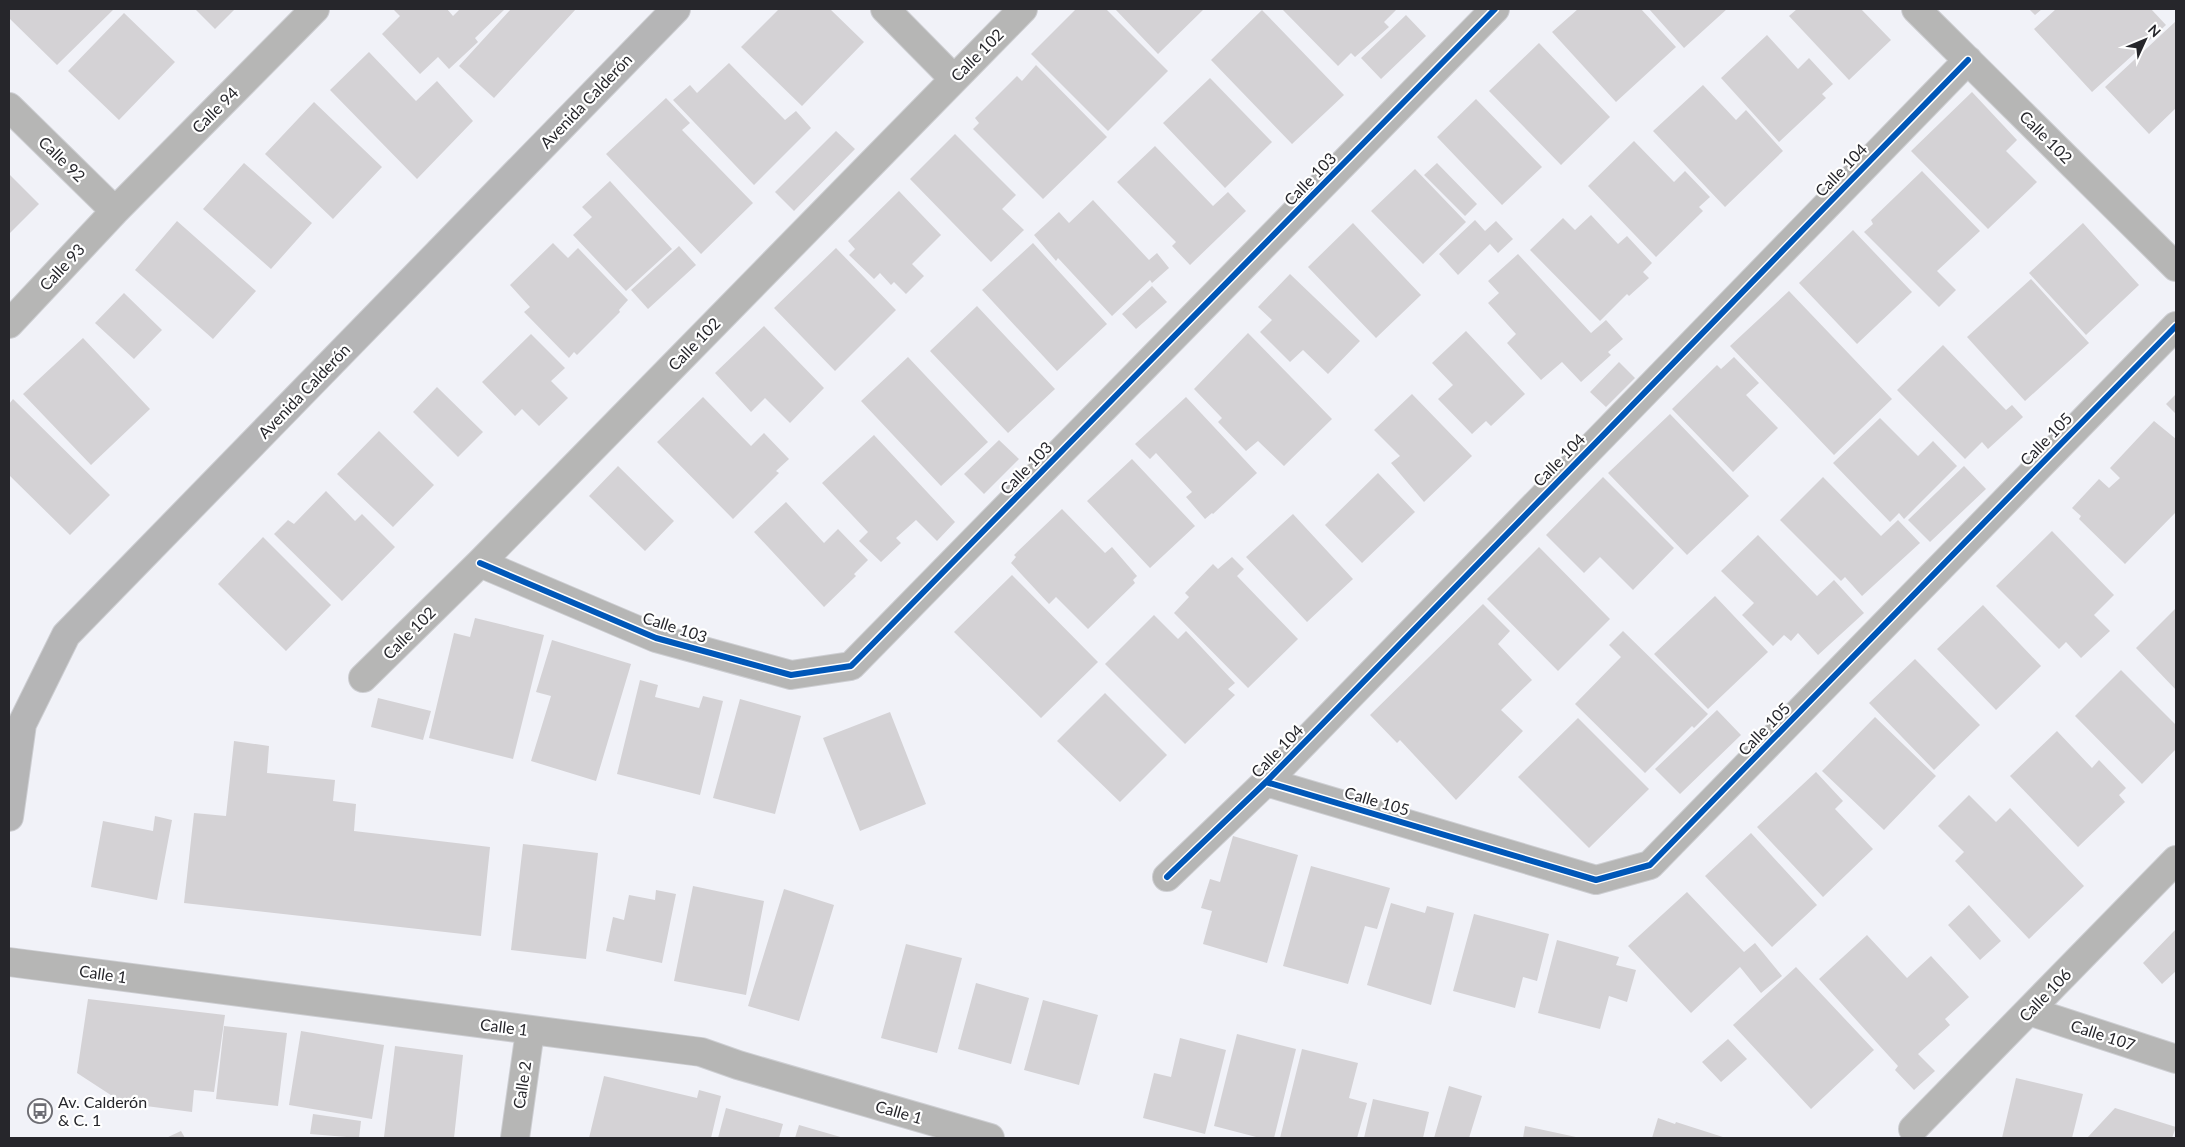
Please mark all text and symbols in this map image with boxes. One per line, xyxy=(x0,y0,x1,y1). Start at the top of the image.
north arrow xyxy=(2120,15,2170,65)
text: N xyxy=(2145,21,2165,40)
street label: Calle 102 xyxy=(946,24,1007,85)
street label: Avenida Calderón xyxy=(536,50,635,152)
street label: Calle 94 xyxy=(188,83,242,137)
street label: Calle 102 xyxy=(2016,106,2077,167)
street label: Calle 92 xyxy=(35,132,90,185)
street label: Calle 104 xyxy=(1811,139,1871,200)
street label: Calle 103 xyxy=(1280,148,1340,209)
street label: Calle 93 xyxy=(35,239,88,294)
street label: Calle 102 xyxy=(664,313,724,374)
street label: Avenida Calderón xyxy=(254,340,353,442)
street label: Calle 105 xyxy=(2016,408,2076,469)
street label: Calle 104 xyxy=(1529,429,1589,490)
street label: Calle 103 xyxy=(996,437,1056,498)
street label: Calle 102 xyxy=(378,602,439,663)
street label: Calle 103 xyxy=(641,607,710,646)
street label: Calle 105 xyxy=(1734,698,1794,759)
street label: Calle 104 xyxy=(1247,720,1307,781)
street label: Calle 105 xyxy=(1343,782,1412,819)
street label: Calle 1 xyxy=(78,961,128,986)
street label: Calle 106 xyxy=(2015,964,2075,1025)
street label: Calle 1 xyxy=(479,1014,529,1039)
street label: Calle 107 xyxy=(2069,1015,2138,1054)
street label: Calle 2 xyxy=(509,1060,534,1110)
place label: Av. Calderón & C. 1 xyxy=(58,1092,147,1129)
street label: Calle 1 xyxy=(873,1096,925,1127)
bus stop icon: Av. Calderón & C. 1 xyxy=(27,1098,53,1124)

